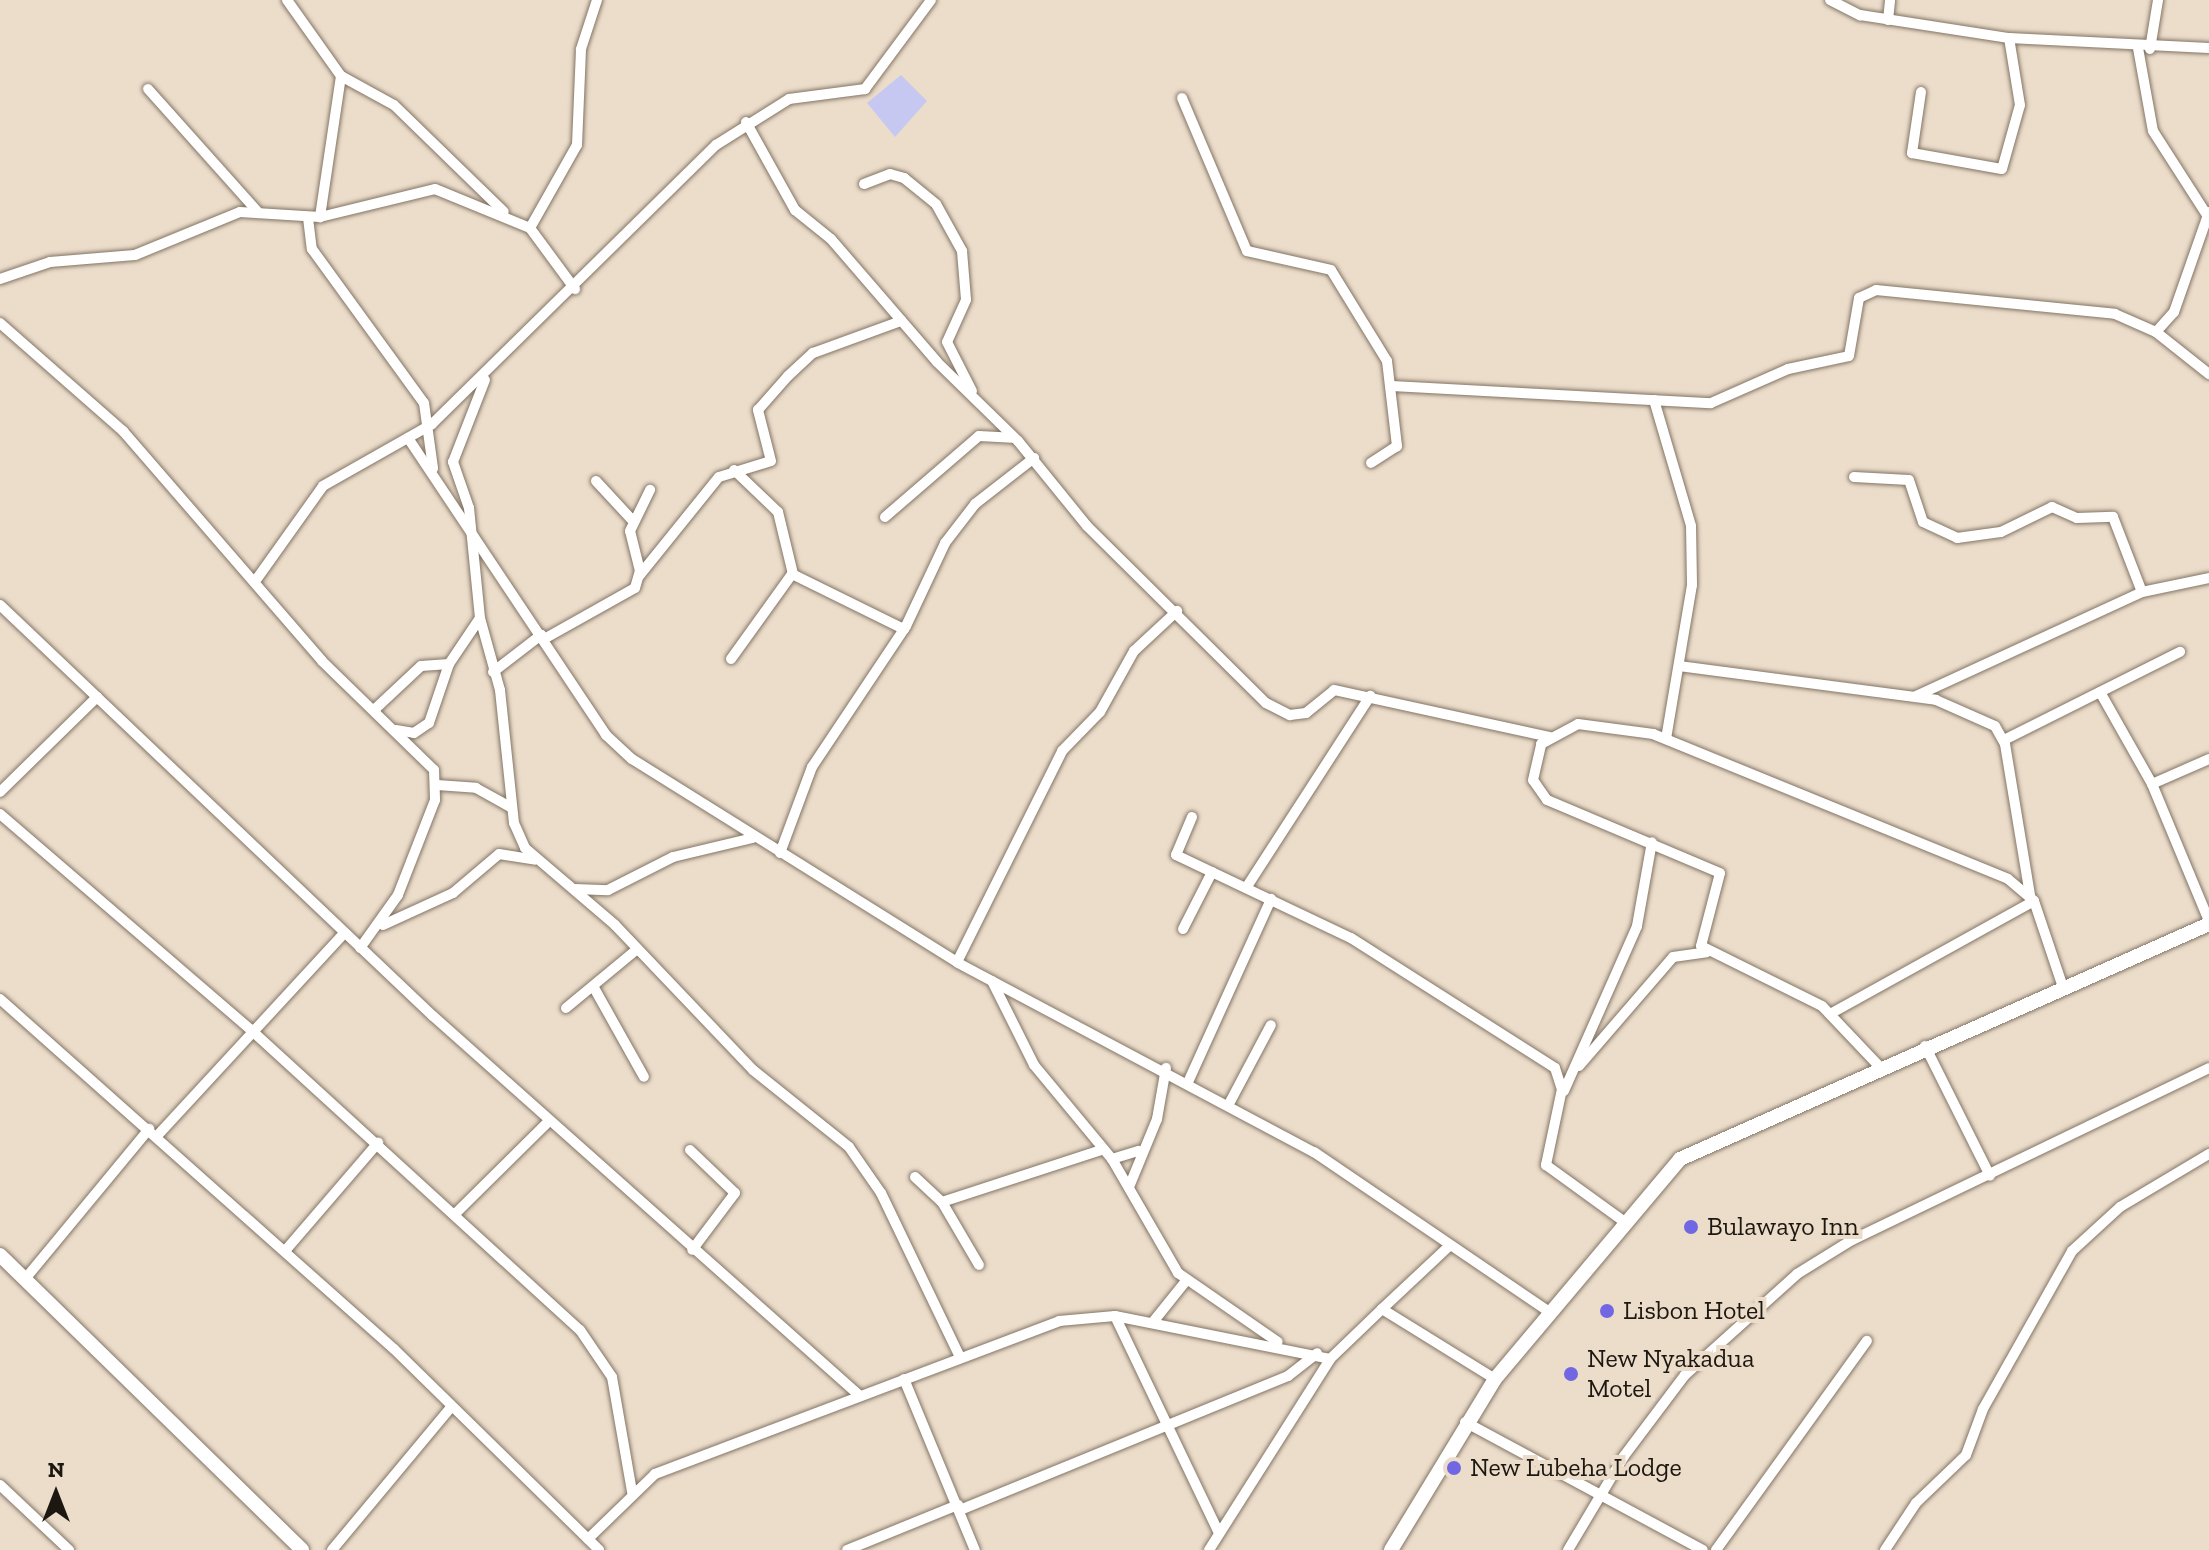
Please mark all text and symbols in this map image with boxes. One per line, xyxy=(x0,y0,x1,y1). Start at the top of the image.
place label: Bulawayo Inn xyxy=(1707,1211,1859,1243)
marker: Bulawayo Inn xyxy=(1682,1218,1700,1236)
place label: Lisbon Hotel xyxy=(1623,1295,1765,1327)
marker: Lisbon Hotel xyxy=(1598,1302,1616,1320)
place label: New Nyakadua Motel xyxy=(1587,1343,1755,1404)
marker: New Nyakadua Motel xyxy=(1562,1365,1580,1383)
place label: New Lubeha Lodge xyxy=(1470,1452,1682,1484)
north arrow xyxy=(16,1454,96,1534)
text: N xyxy=(48,1456,64,1483)
marker: New Lubeha Lodge xyxy=(1445,1459,1463,1477)

